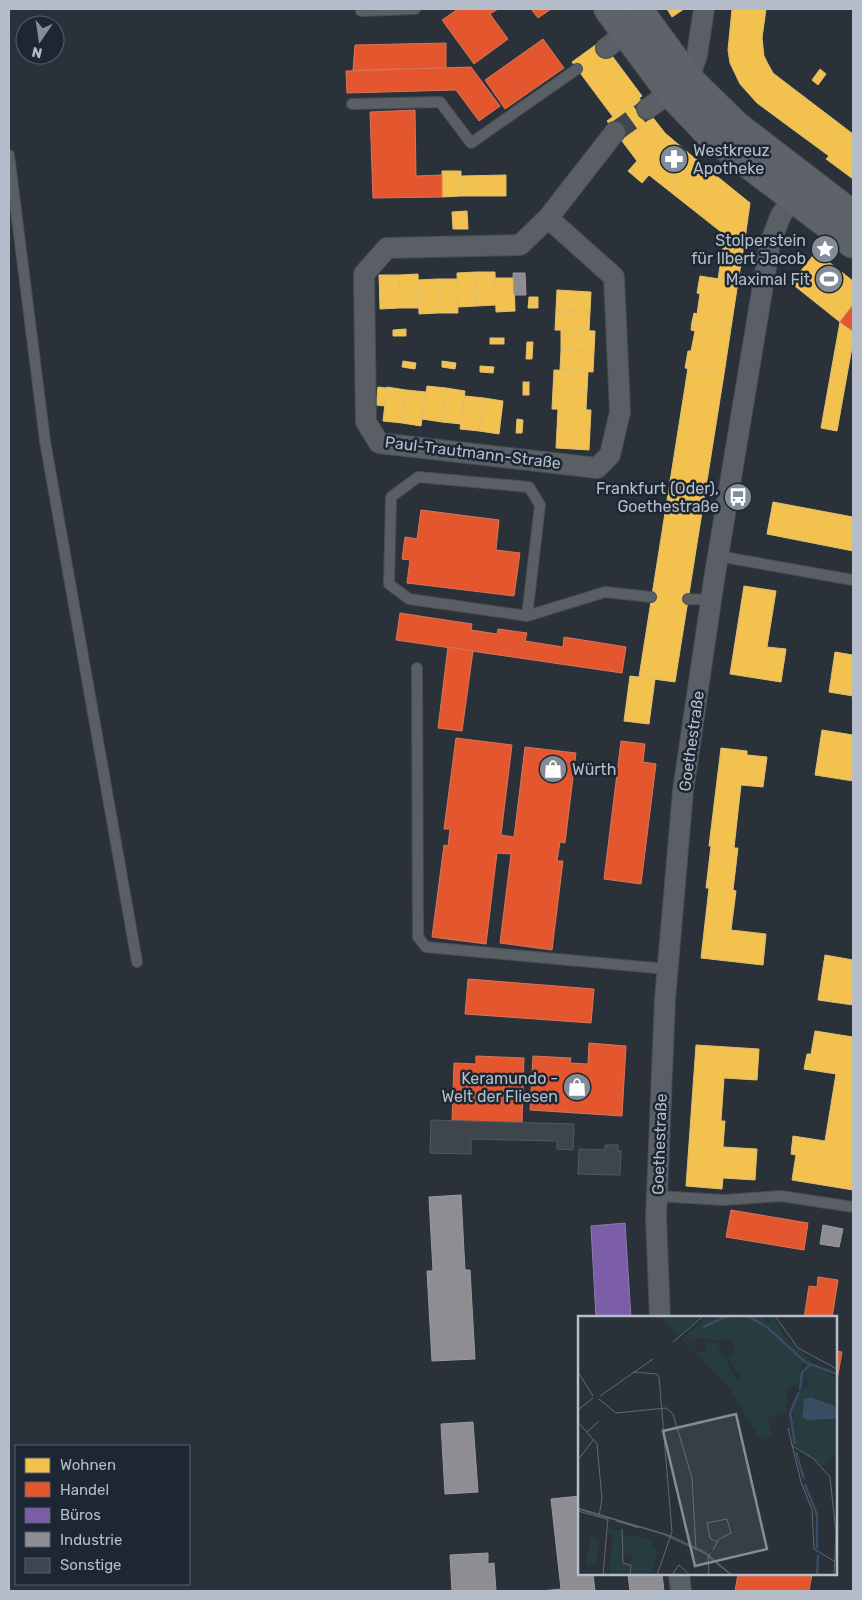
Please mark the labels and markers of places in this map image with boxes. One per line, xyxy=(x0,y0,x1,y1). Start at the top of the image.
place label: Westkreuz Apotheke xyxy=(693,141,770,178)
pharmacy icon: Westkreuz Apotheke xyxy=(659,144,689,174)
place label: Stolperstein für Ilbert Jacob xyxy=(691,231,806,268)
place icon: Stolperstein für Ilbert Jacob xyxy=(810,234,840,264)
sports icon: Maximal Fit xyxy=(814,264,844,294)
place label: Maximal Fit xyxy=(726,270,810,289)
place label: Frankfurt (Oder), Goethestraße xyxy=(596,479,719,516)
bus stop icon: Frankfurt (Oder), Goethestraße xyxy=(723,482,753,512)
shop icon: Würth xyxy=(538,754,568,784)
place label: Würth xyxy=(572,760,616,779)
place label: Keramundo - Welt der Fliesen xyxy=(441,1069,558,1106)
shop icon: Keramundo - Welt der Fliesen xyxy=(562,1072,592,1102)

